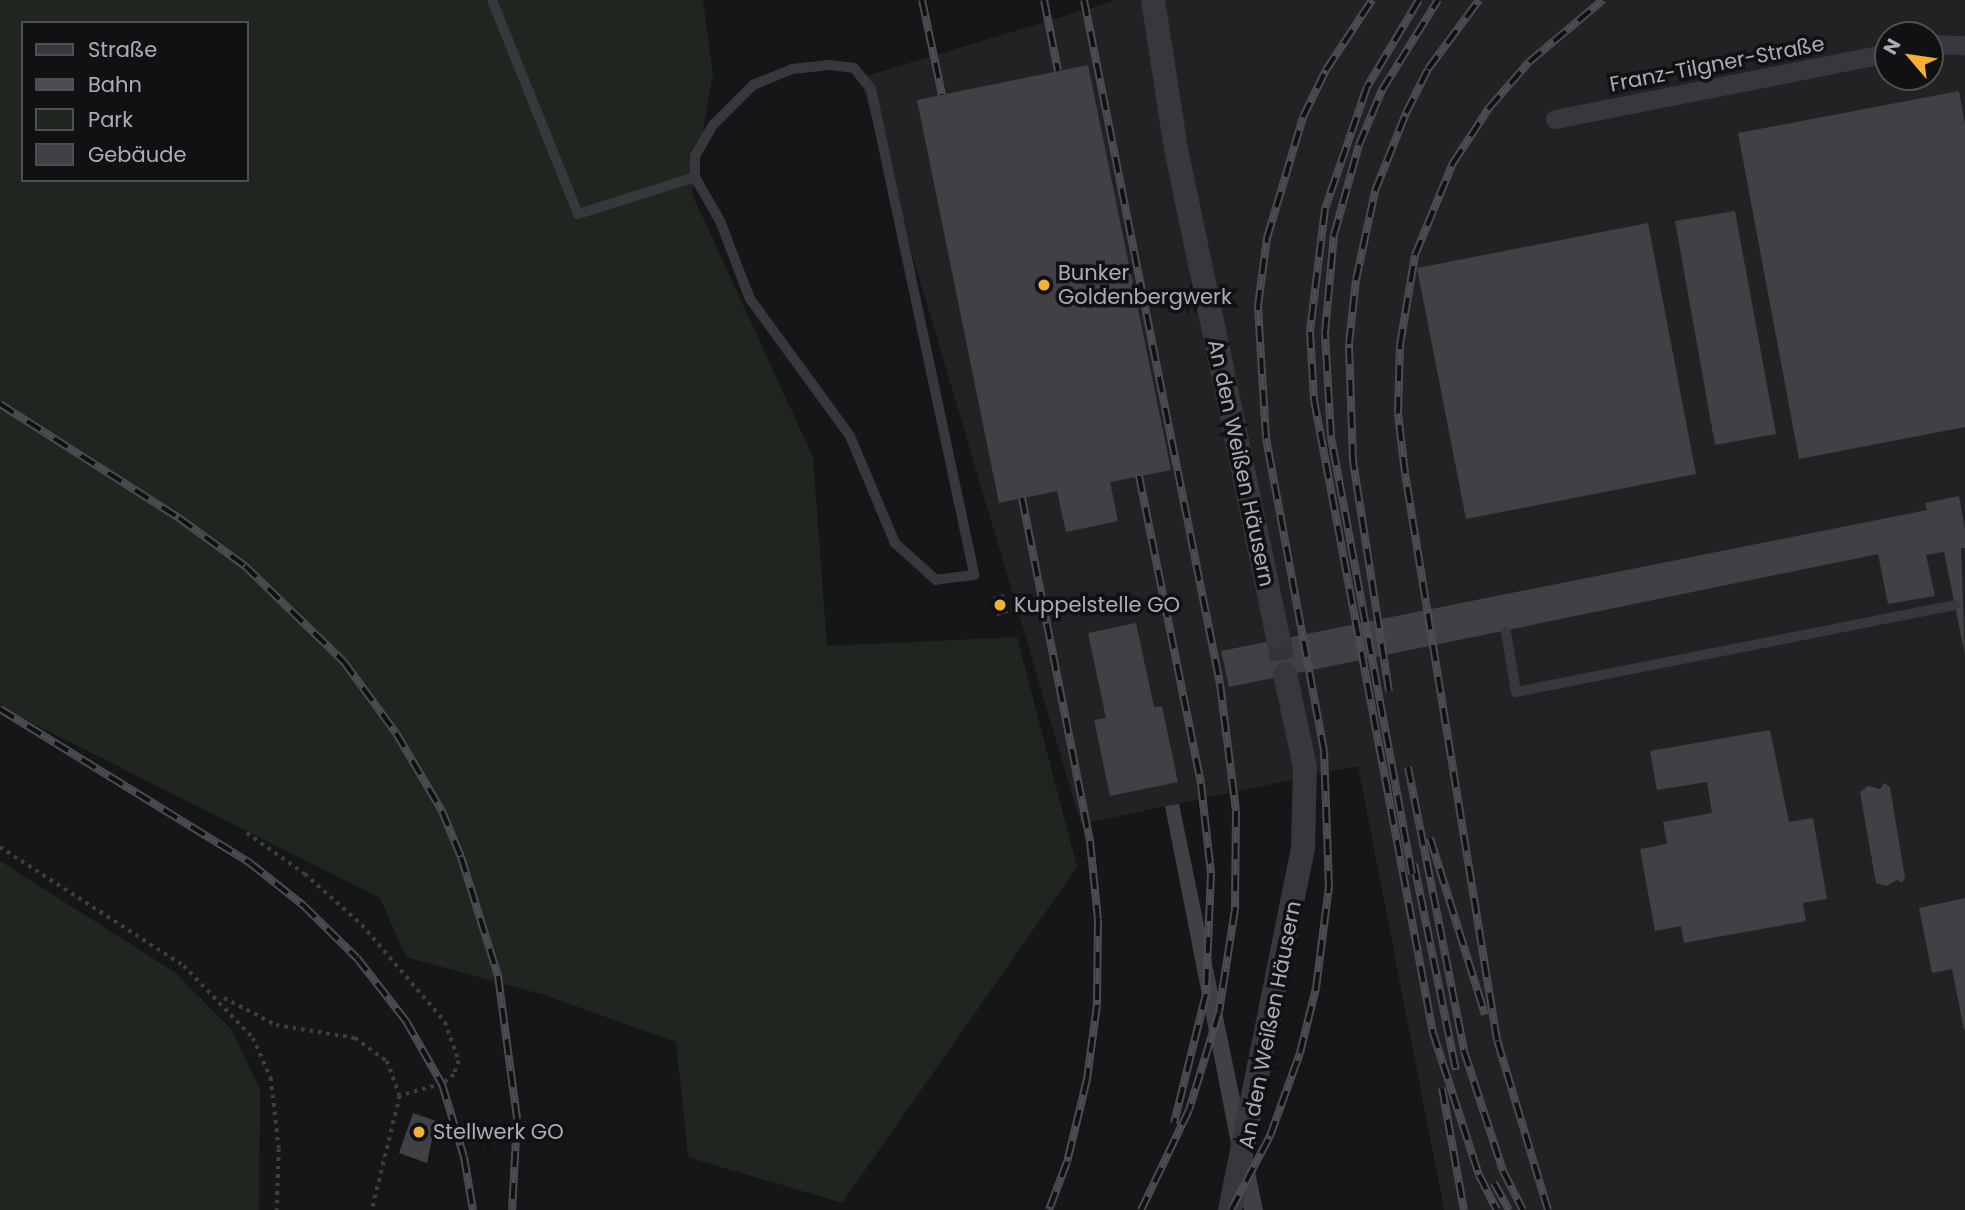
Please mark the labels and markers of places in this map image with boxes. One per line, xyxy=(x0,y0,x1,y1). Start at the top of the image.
place label: Bunker Goldenbergwerk xyxy=(1058,260,1232,310)
marker: Bunker Goldenbergwerk xyxy=(1036,277,1052,293)
place label: Kuppelstelle GO xyxy=(1014,592,1180,618)
marker: Kuppelstelle GO xyxy=(992,597,1008,613)
place label: Stellwerk GO xyxy=(433,1119,564,1145)
marker: Stellwerk GO xyxy=(411,1124,427,1140)

